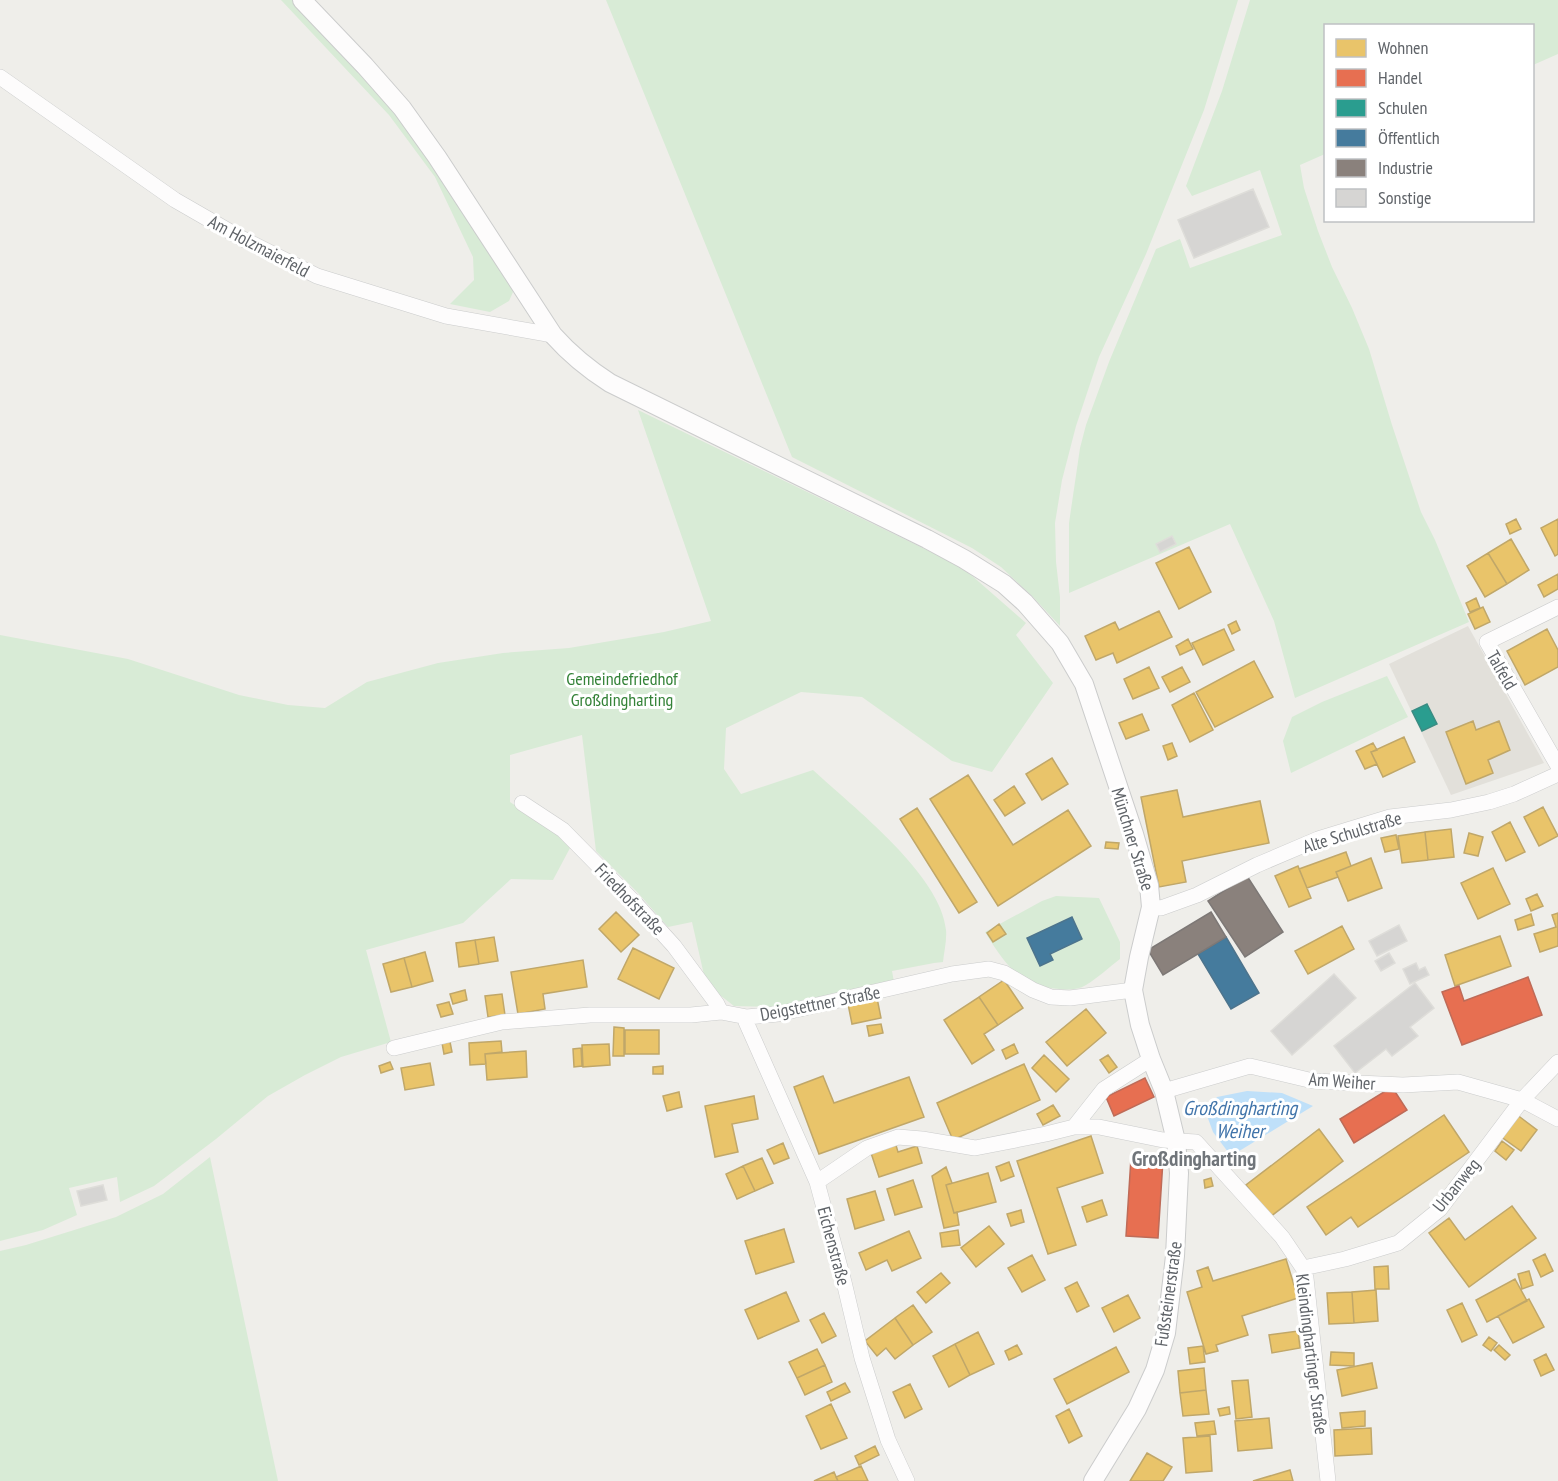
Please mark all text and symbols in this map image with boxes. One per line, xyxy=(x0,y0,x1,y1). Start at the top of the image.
legend xyxy=(1324,24,1534,222)
text: Wohnen xyxy=(1378,36,1428,59)
text: Handel xyxy=(1378,66,1423,89)
text: Schulen xyxy=(1378,96,1427,119)
text: Öffentlich xyxy=(1378,126,1440,149)
text: Industrie xyxy=(1378,156,1433,179)
text: Sonstige xyxy=(1378,186,1432,209)
street label: Am Holzmaierfeld xyxy=(204,210,314,282)
street label: Talfeld xyxy=(1482,646,1522,694)
park label: Gemeindefriedhof Großdingharting xyxy=(566,667,679,711)
street label: Münchner Straße xyxy=(1106,785,1160,893)
street label: Alte Schulstraße xyxy=(1300,806,1404,858)
street label: Friedhofstraße xyxy=(590,858,670,940)
street label: Deigstettner Straße xyxy=(758,980,882,1026)
street label: Am Weiher xyxy=(1308,1067,1376,1095)
water label: Großdingharting Weiher xyxy=(1183,1095,1298,1144)
district label: Großdingharting xyxy=(1132,1145,1256,1172)
street label: Urbanweg xyxy=(1427,1153,1485,1217)
street label: Eichenstraße xyxy=(812,1204,856,1288)
street label: Fußsteinerstraße xyxy=(1149,1240,1187,1348)
street label: Kleindinghartinger Straße xyxy=(1291,1272,1333,1436)

